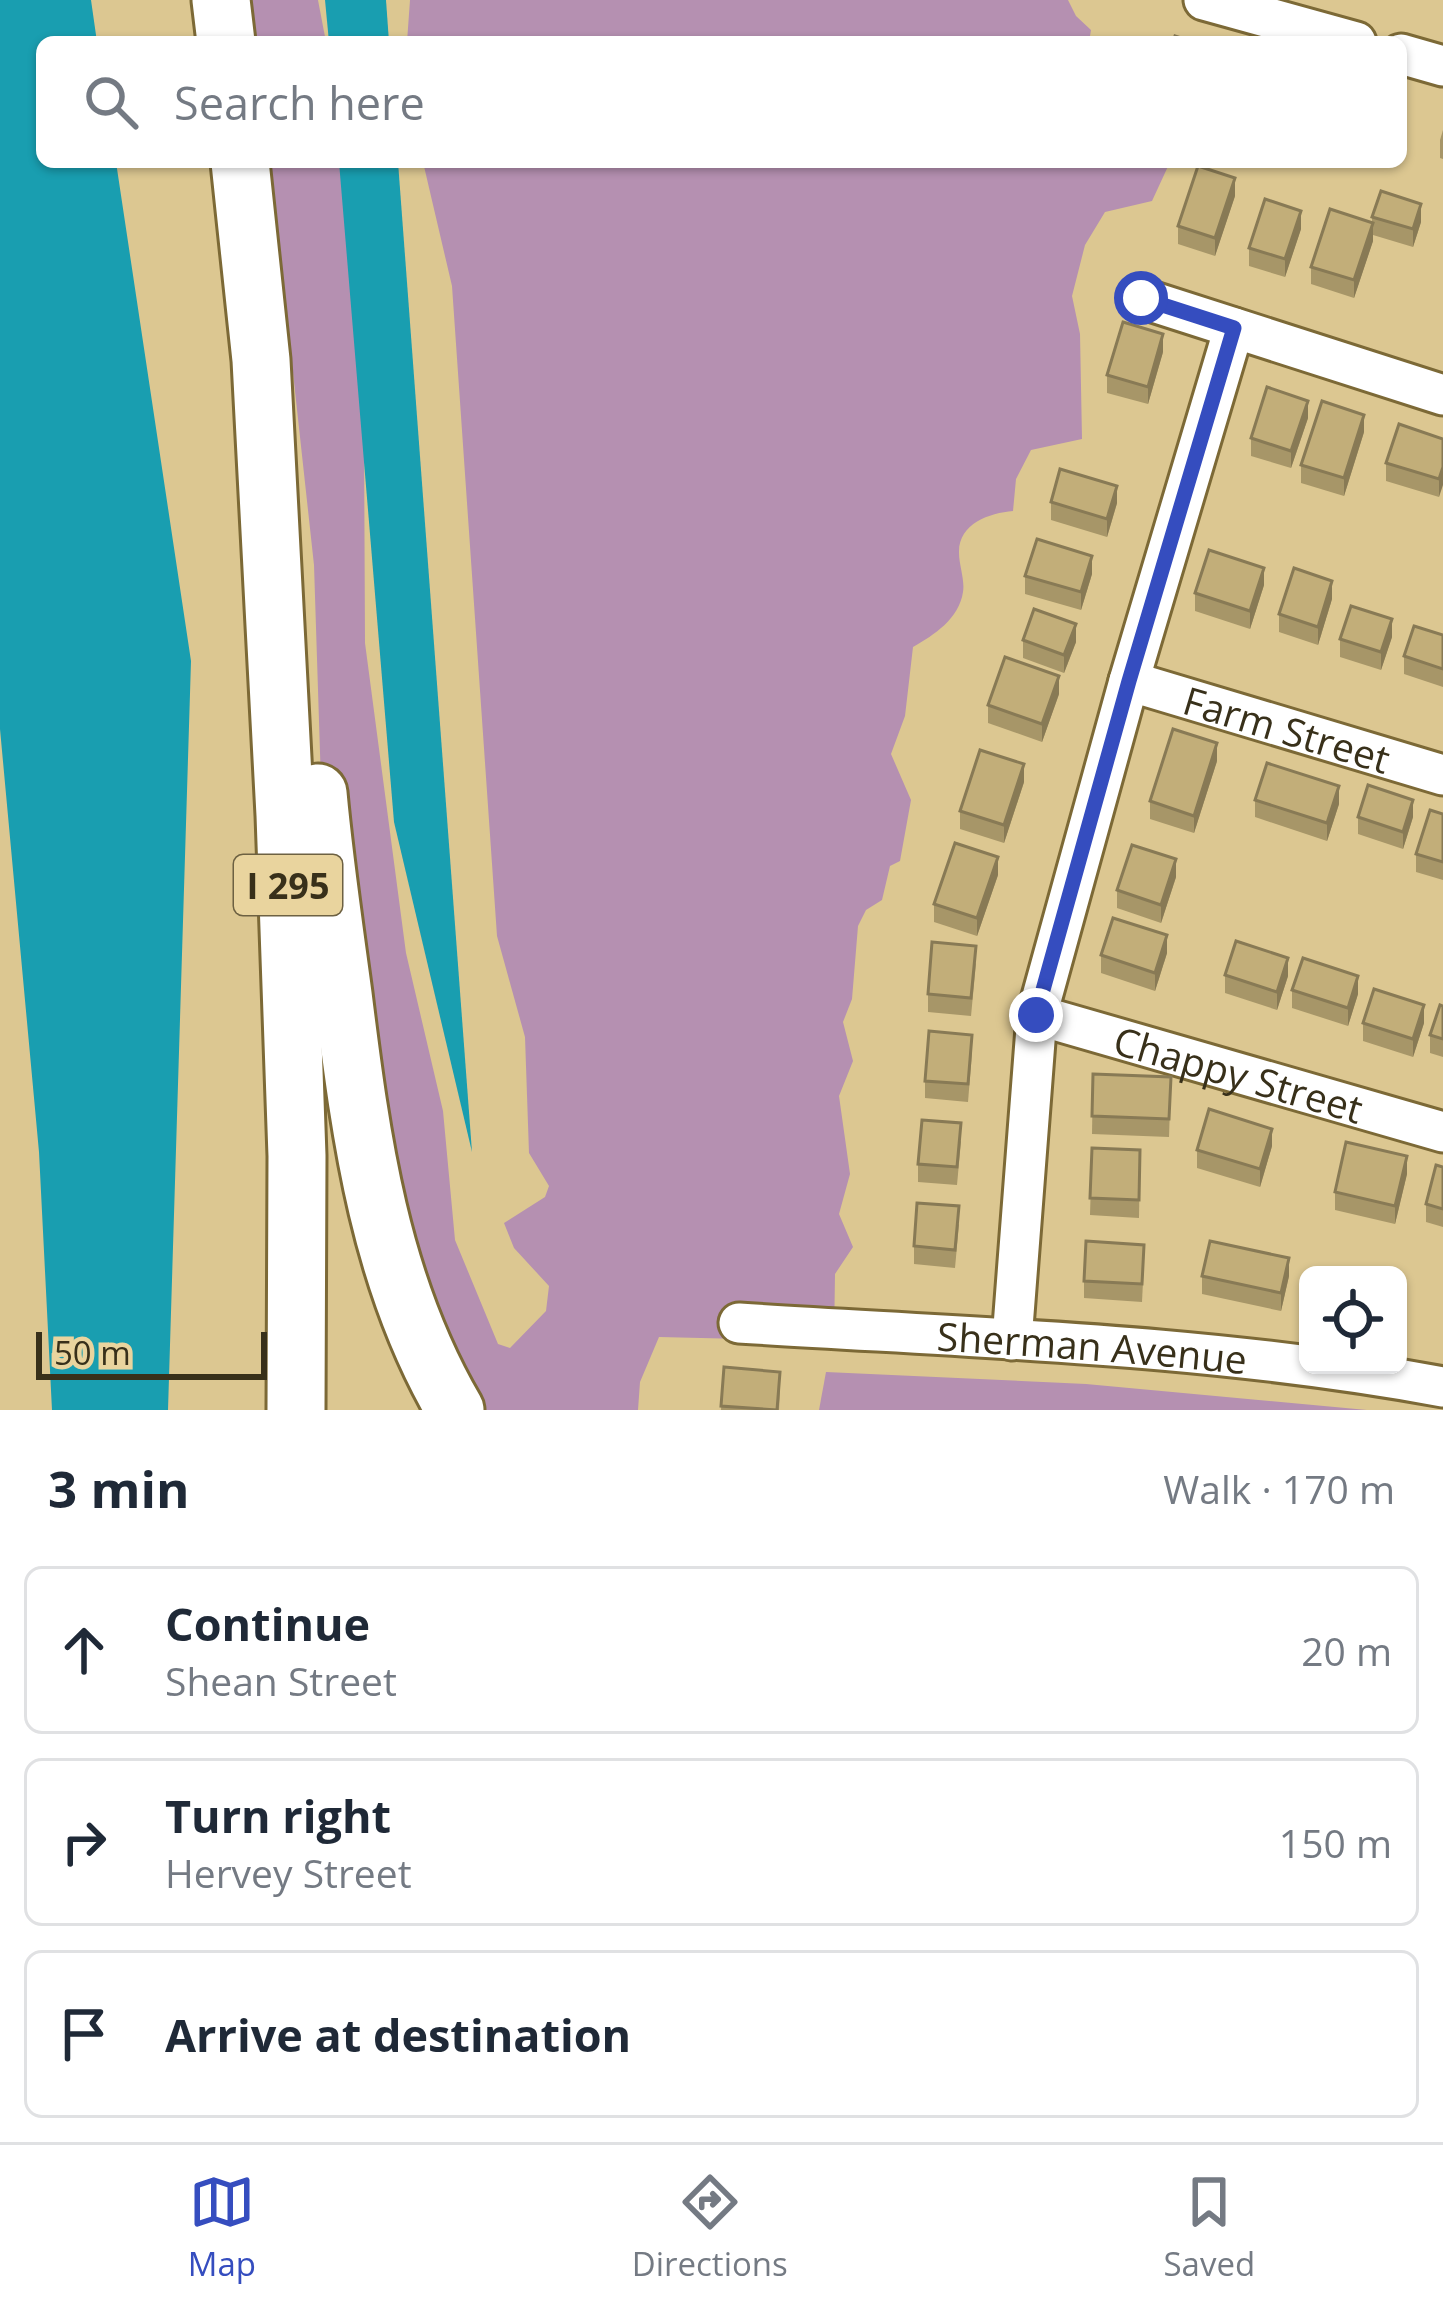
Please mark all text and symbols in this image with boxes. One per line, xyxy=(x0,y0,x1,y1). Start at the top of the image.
search box xyxy=(36,36,1407,168)
icon: search xyxy=(78,69,144,135)
text: Search here xyxy=(174,72,425,133)
route start xyxy=(1114,271,1168,325)
street label: Farm Street xyxy=(1177,672,1397,784)
road number: I 295 xyxy=(234,855,342,915)
route end xyxy=(1009,988,1063,1042)
street label: Chappy Street xyxy=(1108,1012,1369,1134)
map controls xyxy=(1299,1266,1407,1374)
button: locate xyxy=(1299,1266,1407,1374)
street label: Sherman Avenue xyxy=(936,1308,1250,1385)
scale bar xyxy=(36,1326,267,1379)
text: 50 m xyxy=(54,1330,131,1375)
text: 3 min xyxy=(48,1453,190,1523)
text: Walk · 170 m xyxy=(1163,1462,1395,1515)
text: Continue xyxy=(165,1593,370,1654)
icon: ahead xyxy=(51,1617,117,1683)
text: 20 m xyxy=(1301,1624,1392,1677)
text: Shean Street xyxy=(165,1654,397,1707)
text: Turn right xyxy=(165,1785,391,1846)
icon: right xyxy=(51,1809,117,1875)
text: 150 m xyxy=(1279,1816,1392,1869)
text: Hervey Street xyxy=(165,1846,412,1899)
icon: arrive xyxy=(51,2001,117,2067)
text: Arrive at destination xyxy=(165,2004,631,2065)
tab: Map xyxy=(188,2169,256,2286)
tab: Directions xyxy=(632,2169,788,2286)
tab: Saved xyxy=(1163,2169,1255,2286)

